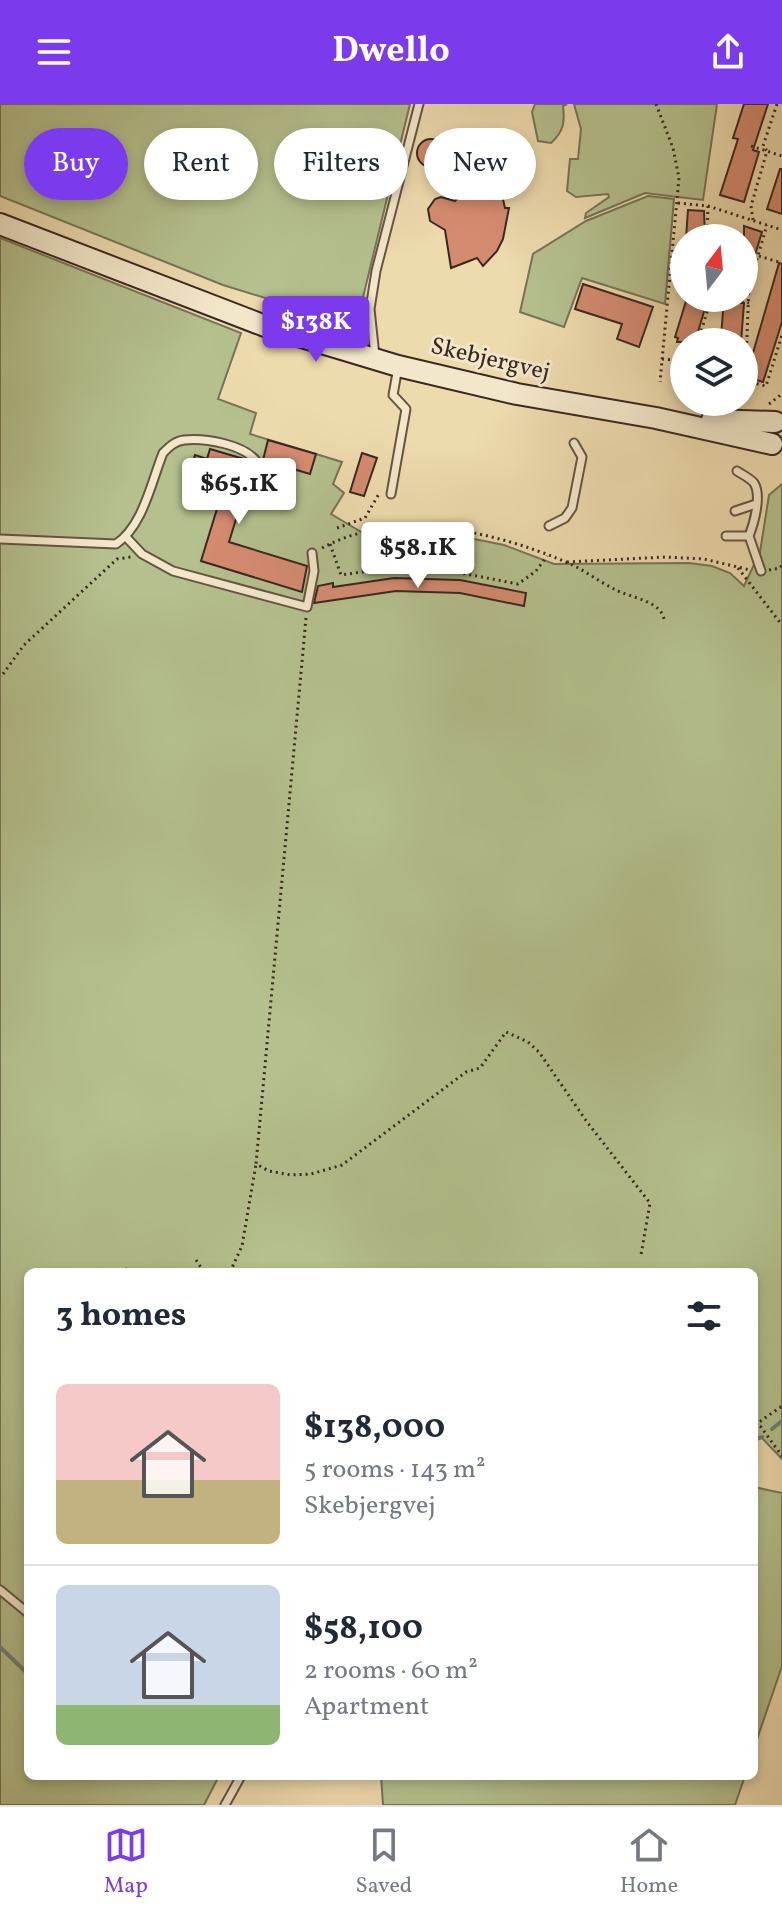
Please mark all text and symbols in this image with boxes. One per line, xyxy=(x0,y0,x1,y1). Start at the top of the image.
text: Dwello xyxy=(332,27,450,77)
icon: menu xyxy=(32,30,76,74)
icon: share xyxy=(706,30,750,74)
chip: Buy xyxy=(24,128,128,200)
chip: Rent xyxy=(144,128,258,200)
chip: Filters xyxy=(274,128,408,200)
chip: New xyxy=(424,128,536,200)
north arrow xyxy=(670,224,758,312)
map controls xyxy=(670,224,758,416)
pin: $138K xyxy=(260,296,372,364)
text: $138K xyxy=(280,304,352,340)
button: layers xyxy=(670,328,758,416)
street label: Skebjergvej xyxy=(427,330,553,390)
pin: $65.1K xyxy=(174,458,304,526)
text: $65.1K xyxy=(200,466,278,502)
pin: $58.1K xyxy=(353,522,483,590)
text: $58.1K xyxy=(379,530,457,566)
text: 3 homes xyxy=(56,1293,186,1340)
icon: filters xyxy=(682,1294,726,1338)
text: $138,000 xyxy=(304,1405,445,1452)
icon: home xyxy=(120,1416,216,1512)
text: 5 rooms · 143 m² xyxy=(304,1452,486,1488)
text: Skebjergvej xyxy=(304,1488,436,1524)
text: $58,100 xyxy=(304,1606,423,1653)
icon: home xyxy=(120,1617,216,1713)
text: 2 rooms · 60 m² xyxy=(304,1653,478,1689)
text: Apartment xyxy=(304,1689,429,1725)
tab: Map xyxy=(104,1823,148,1902)
tab: Saved xyxy=(356,1823,412,1902)
tab: Home xyxy=(620,1823,678,1902)

